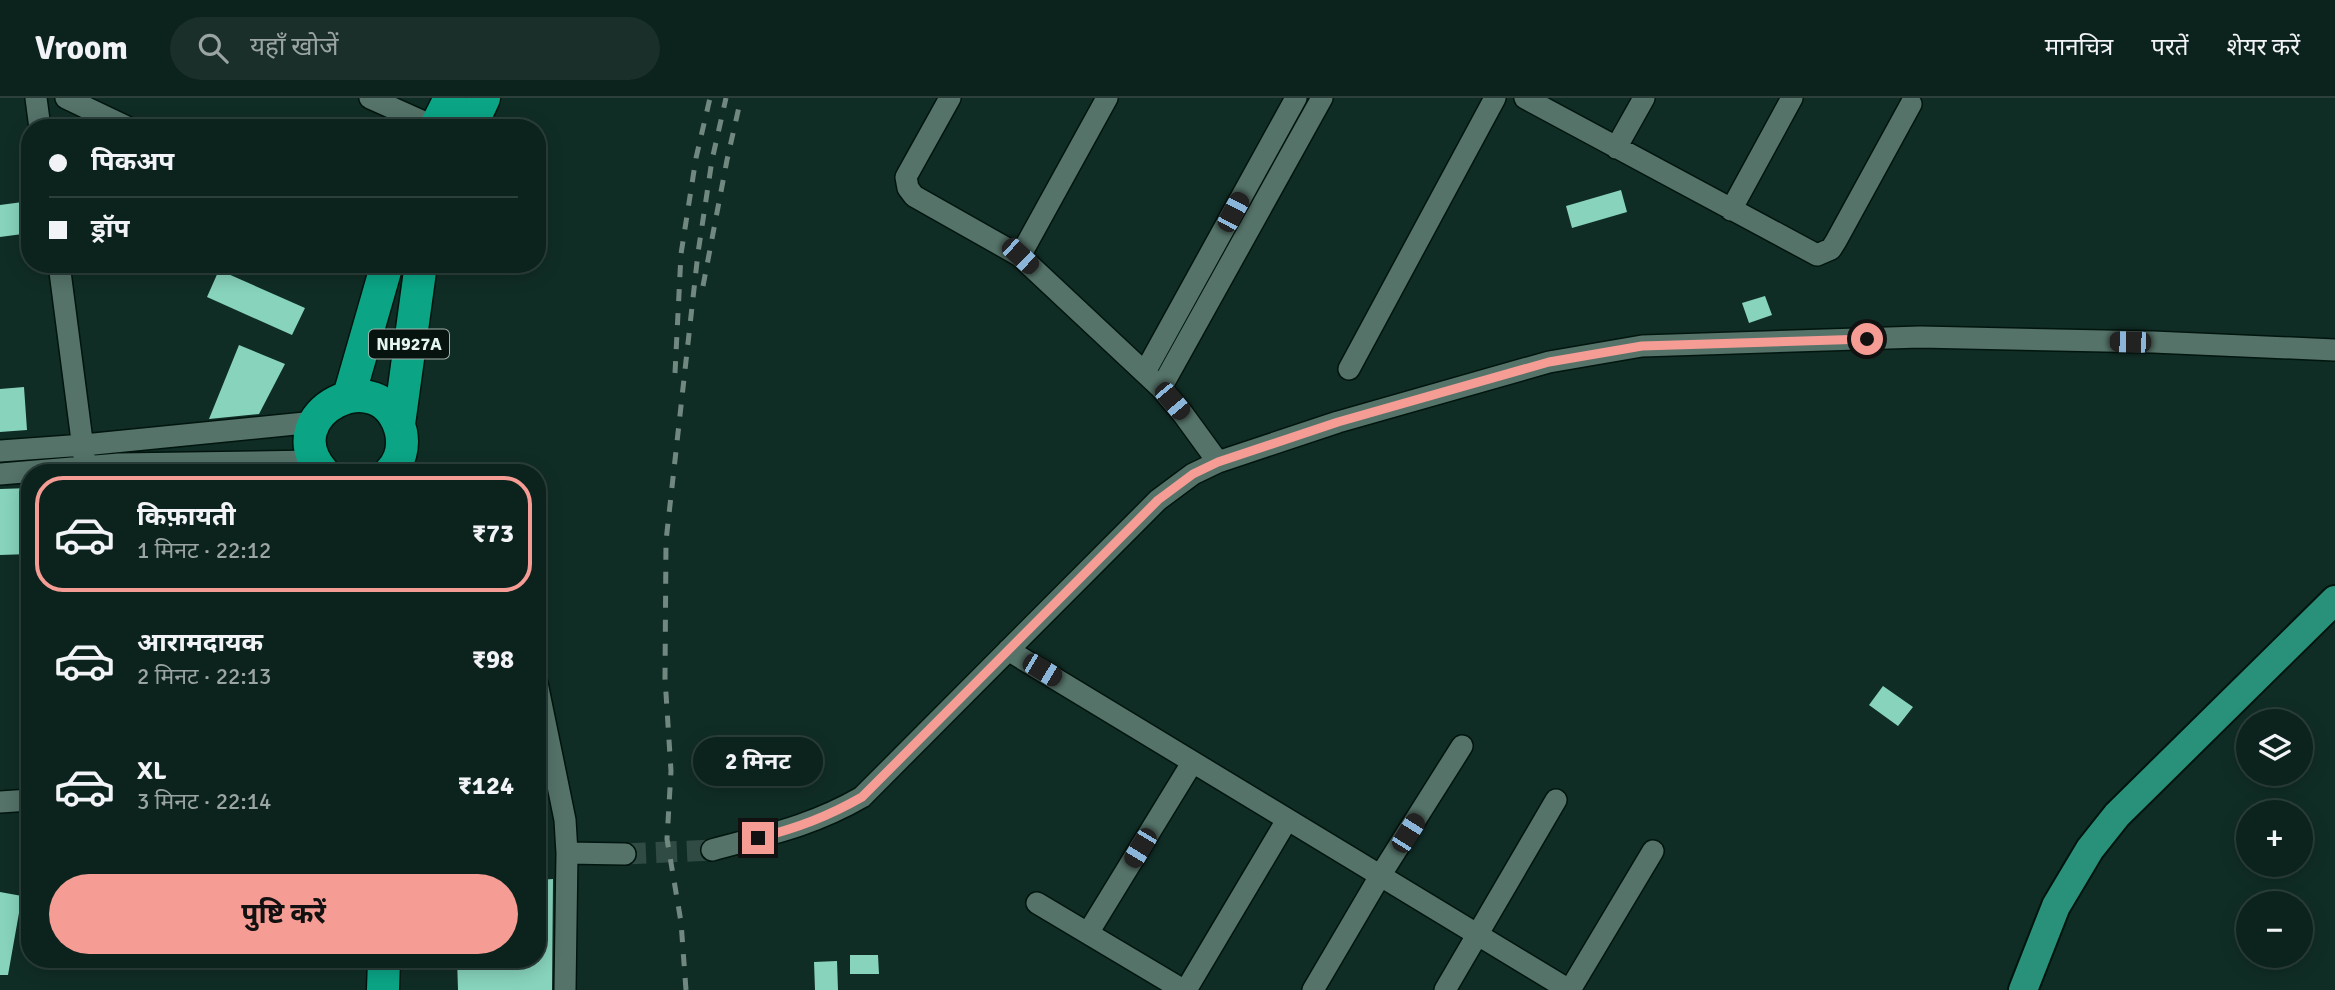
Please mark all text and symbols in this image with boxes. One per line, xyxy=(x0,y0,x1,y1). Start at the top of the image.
search box xyxy=(170,17,660,80)
text: Vroom xyxy=(35,28,128,69)
icon: search xyxy=(194,29,232,67)
text: यहाँ खोजें xyxy=(250,31,339,63)
text: मानचित्र xyxy=(2045,32,2113,62)
text: परतें xyxy=(2151,32,2188,62)
text: शेयर करें xyxy=(2226,32,2300,62)
text: पिकअप xyxy=(91,146,174,178)
car xyxy=(1214,189,1253,235)
text: ड्रॉप xyxy=(91,213,129,245)
car xyxy=(998,234,1043,278)
route start xyxy=(1851,323,1883,355)
road number: NH927A xyxy=(369,330,449,358)
car xyxy=(2109,331,2152,353)
car xyxy=(1151,378,1194,424)
text: किफ़ायती xyxy=(137,501,236,533)
icon: car xyxy=(53,503,116,566)
text: ₹73 xyxy=(472,518,514,550)
text: 1 मिनट · 22:12 xyxy=(137,536,272,565)
text: आरामदायक xyxy=(137,627,263,659)
icon: car xyxy=(53,629,116,692)
text: ₹98 xyxy=(472,644,514,676)
car xyxy=(1019,650,1066,690)
text: 2 मिनट · 22:13 xyxy=(137,662,272,691)
map controls xyxy=(2236,709,2313,968)
button: layers xyxy=(2236,709,2313,786)
callout: 2 मिनट xyxy=(693,736,823,786)
text: 2 मिनट xyxy=(725,747,791,776)
icon: car xyxy=(53,755,116,818)
text: XL xyxy=(137,755,167,787)
text: ₹124 xyxy=(458,770,514,802)
text: 3 मिनट · 22:14 xyxy=(137,787,272,816)
button: + xyxy=(2236,800,2313,877)
car xyxy=(1388,810,1429,856)
route end xyxy=(742,822,774,854)
car xyxy=(1121,825,1160,871)
button: पुष्टि करें xyxy=(49,874,518,954)
button: − xyxy=(2236,891,2313,968)

